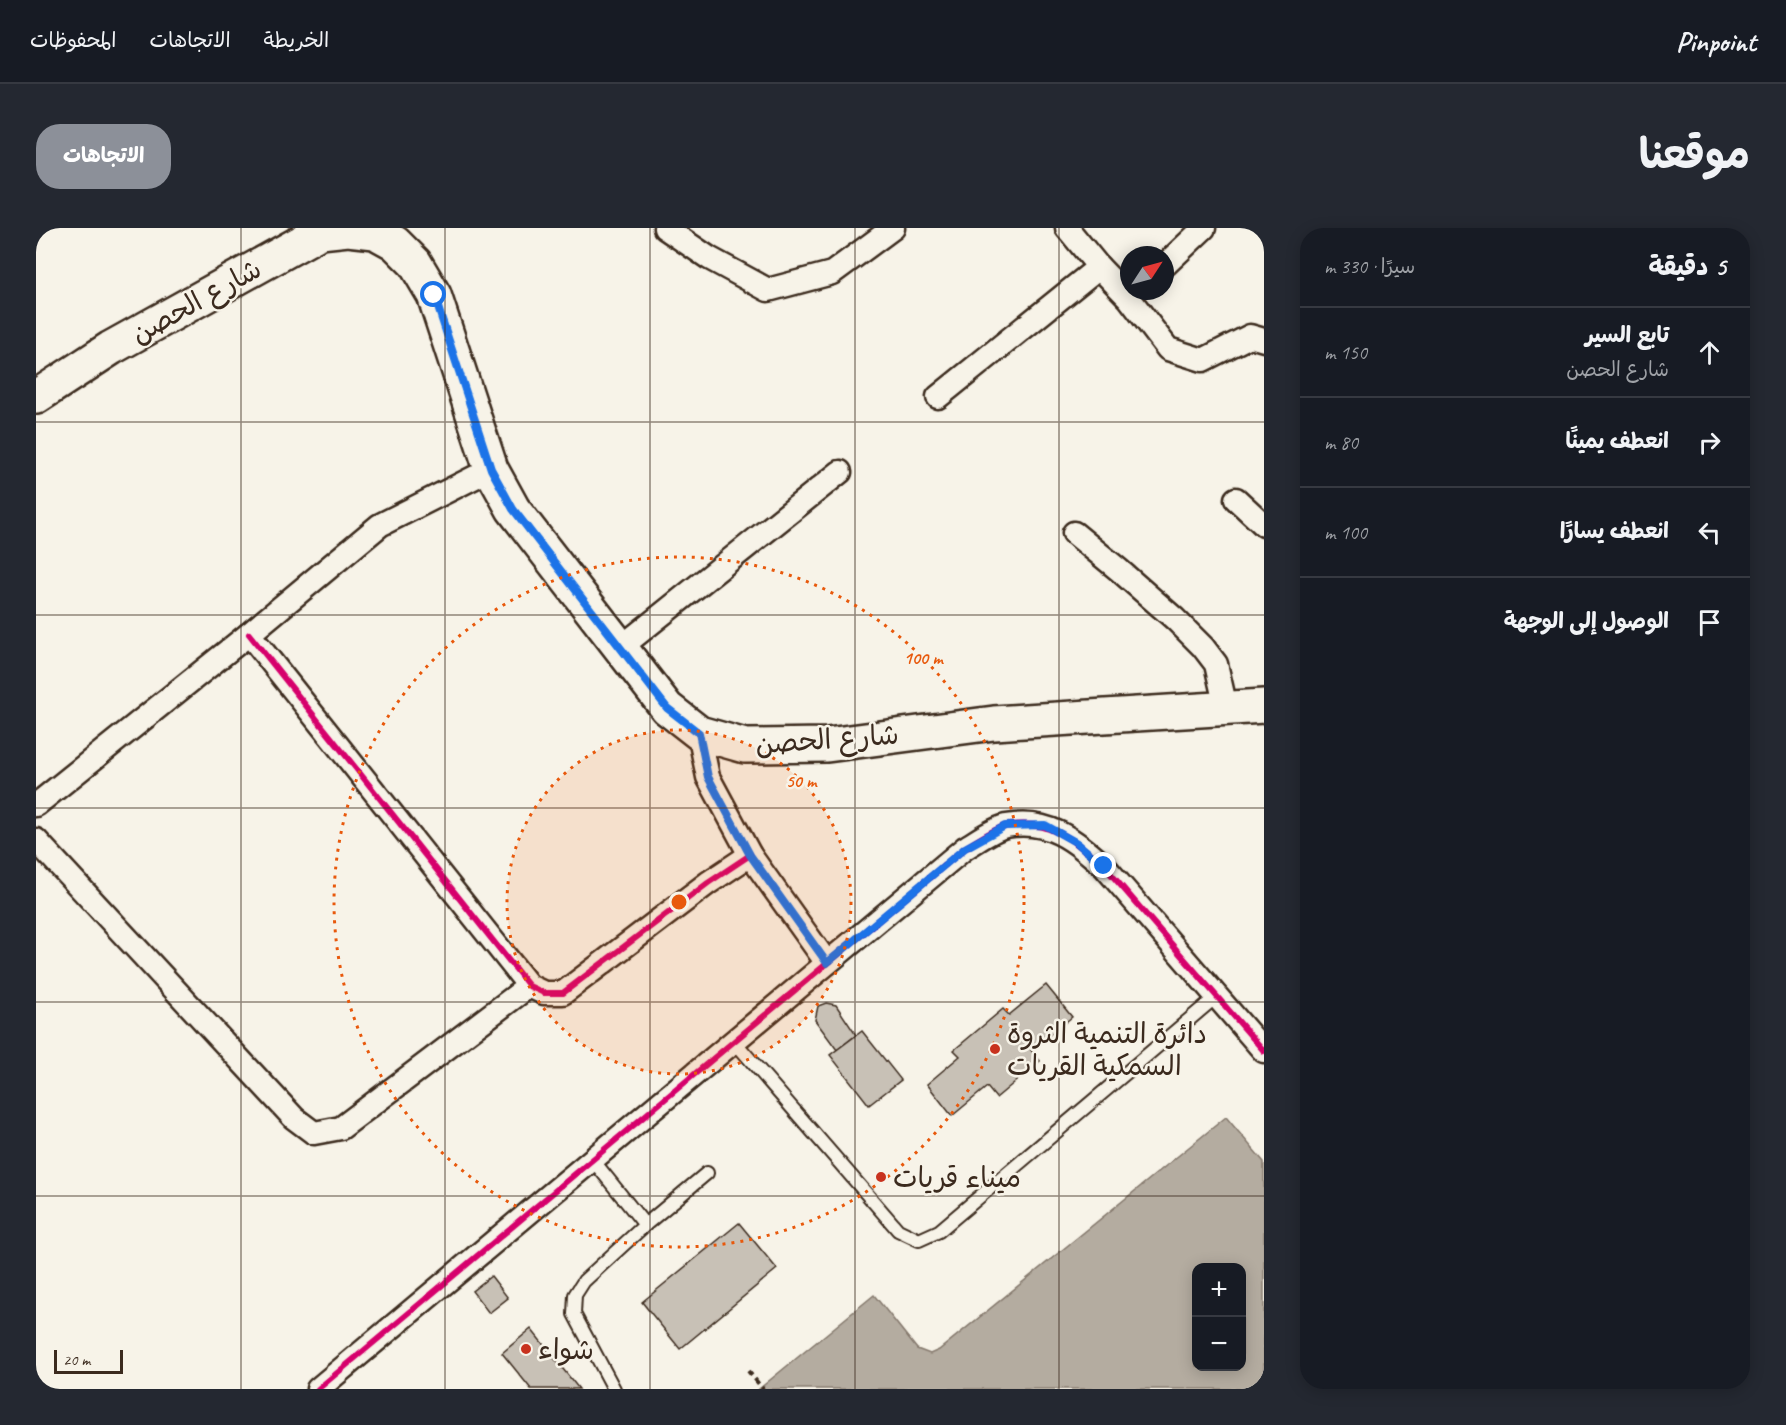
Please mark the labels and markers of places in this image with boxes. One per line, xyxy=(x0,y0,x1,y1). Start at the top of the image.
centre of rings xyxy=(669,892,689,912)
place label: دائرة التنمية الثروة السمكية القريات xyxy=(1007,1016,1207,1083)
marker: دائرة التنمية الثروة السمكية القريات xyxy=(988,1042,1002,1056)
place label: ميناء قريات xyxy=(893,1160,1021,1195)
marker: ميناء قريات xyxy=(874,1170,888,1184)
place label: شواء xyxy=(538,1332,594,1367)
marker: شواء xyxy=(519,1342,533,1356)

